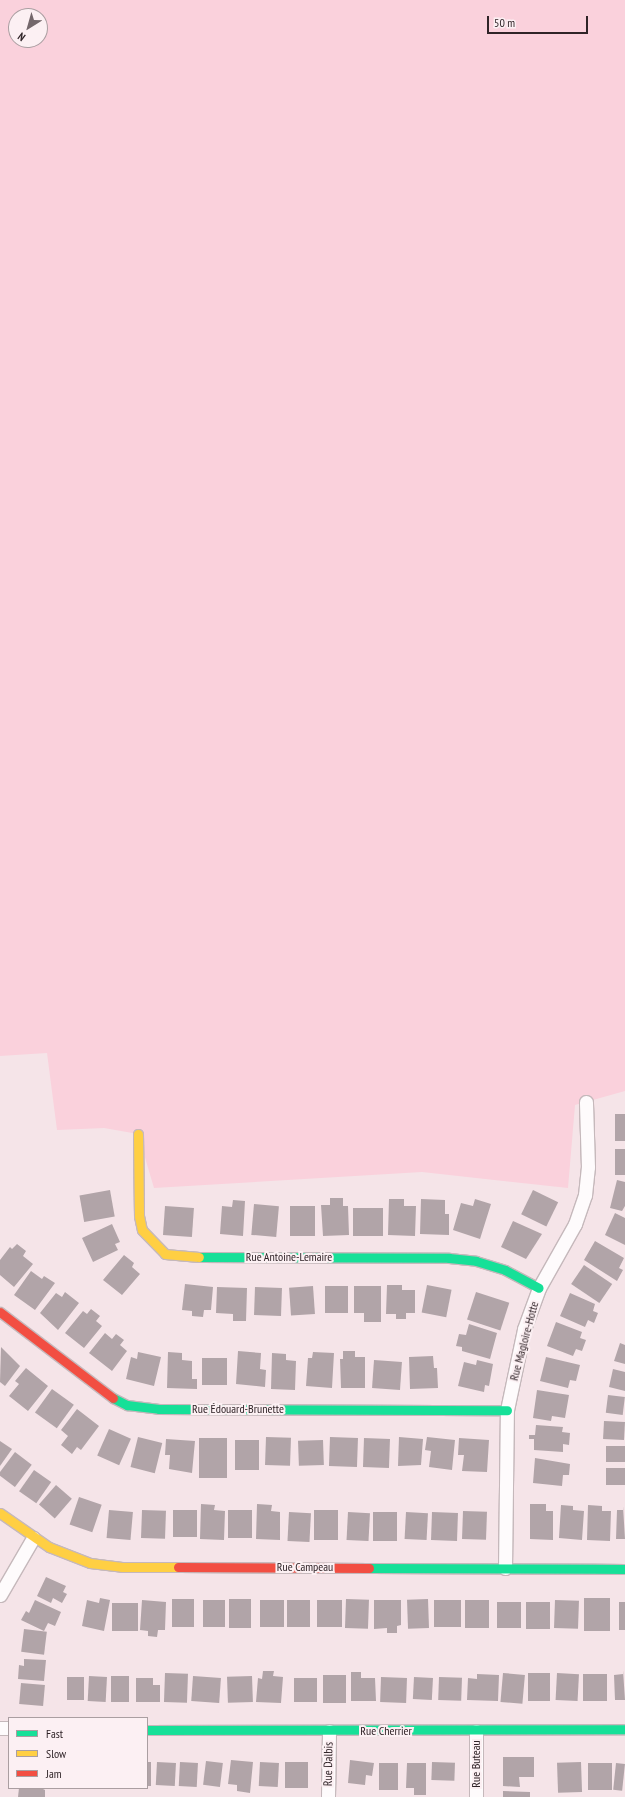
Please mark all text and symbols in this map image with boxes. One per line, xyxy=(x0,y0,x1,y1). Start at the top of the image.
north arrow xyxy=(8,8,48,48)
scale bar xyxy=(489,8,590,34)
text: 50 m xyxy=(494,15,515,30)
text: N xyxy=(15,29,28,44)
street label: Rue Antoine-Lemaire xyxy=(246,1250,332,1264)
street label: Rue Magloire-Hotte xyxy=(506,1300,542,1382)
street label: Rue Édouard-Brunette xyxy=(192,1402,284,1416)
street label: Rue Campeau xyxy=(277,1560,333,1574)
legend xyxy=(8,1717,148,1789)
street label: Rue Cherrier xyxy=(360,1724,412,1738)
text: Fast xyxy=(46,1726,63,1741)
street label: Rue Buteau xyxy=(469,1740,483,1788)
street label: Rue Dalbis xyxy=(320,1742,336,1786)
text: Slow xyxy=(46,1746,66,1761)
text: Jam xyxy=(46,1766,62,1781)

